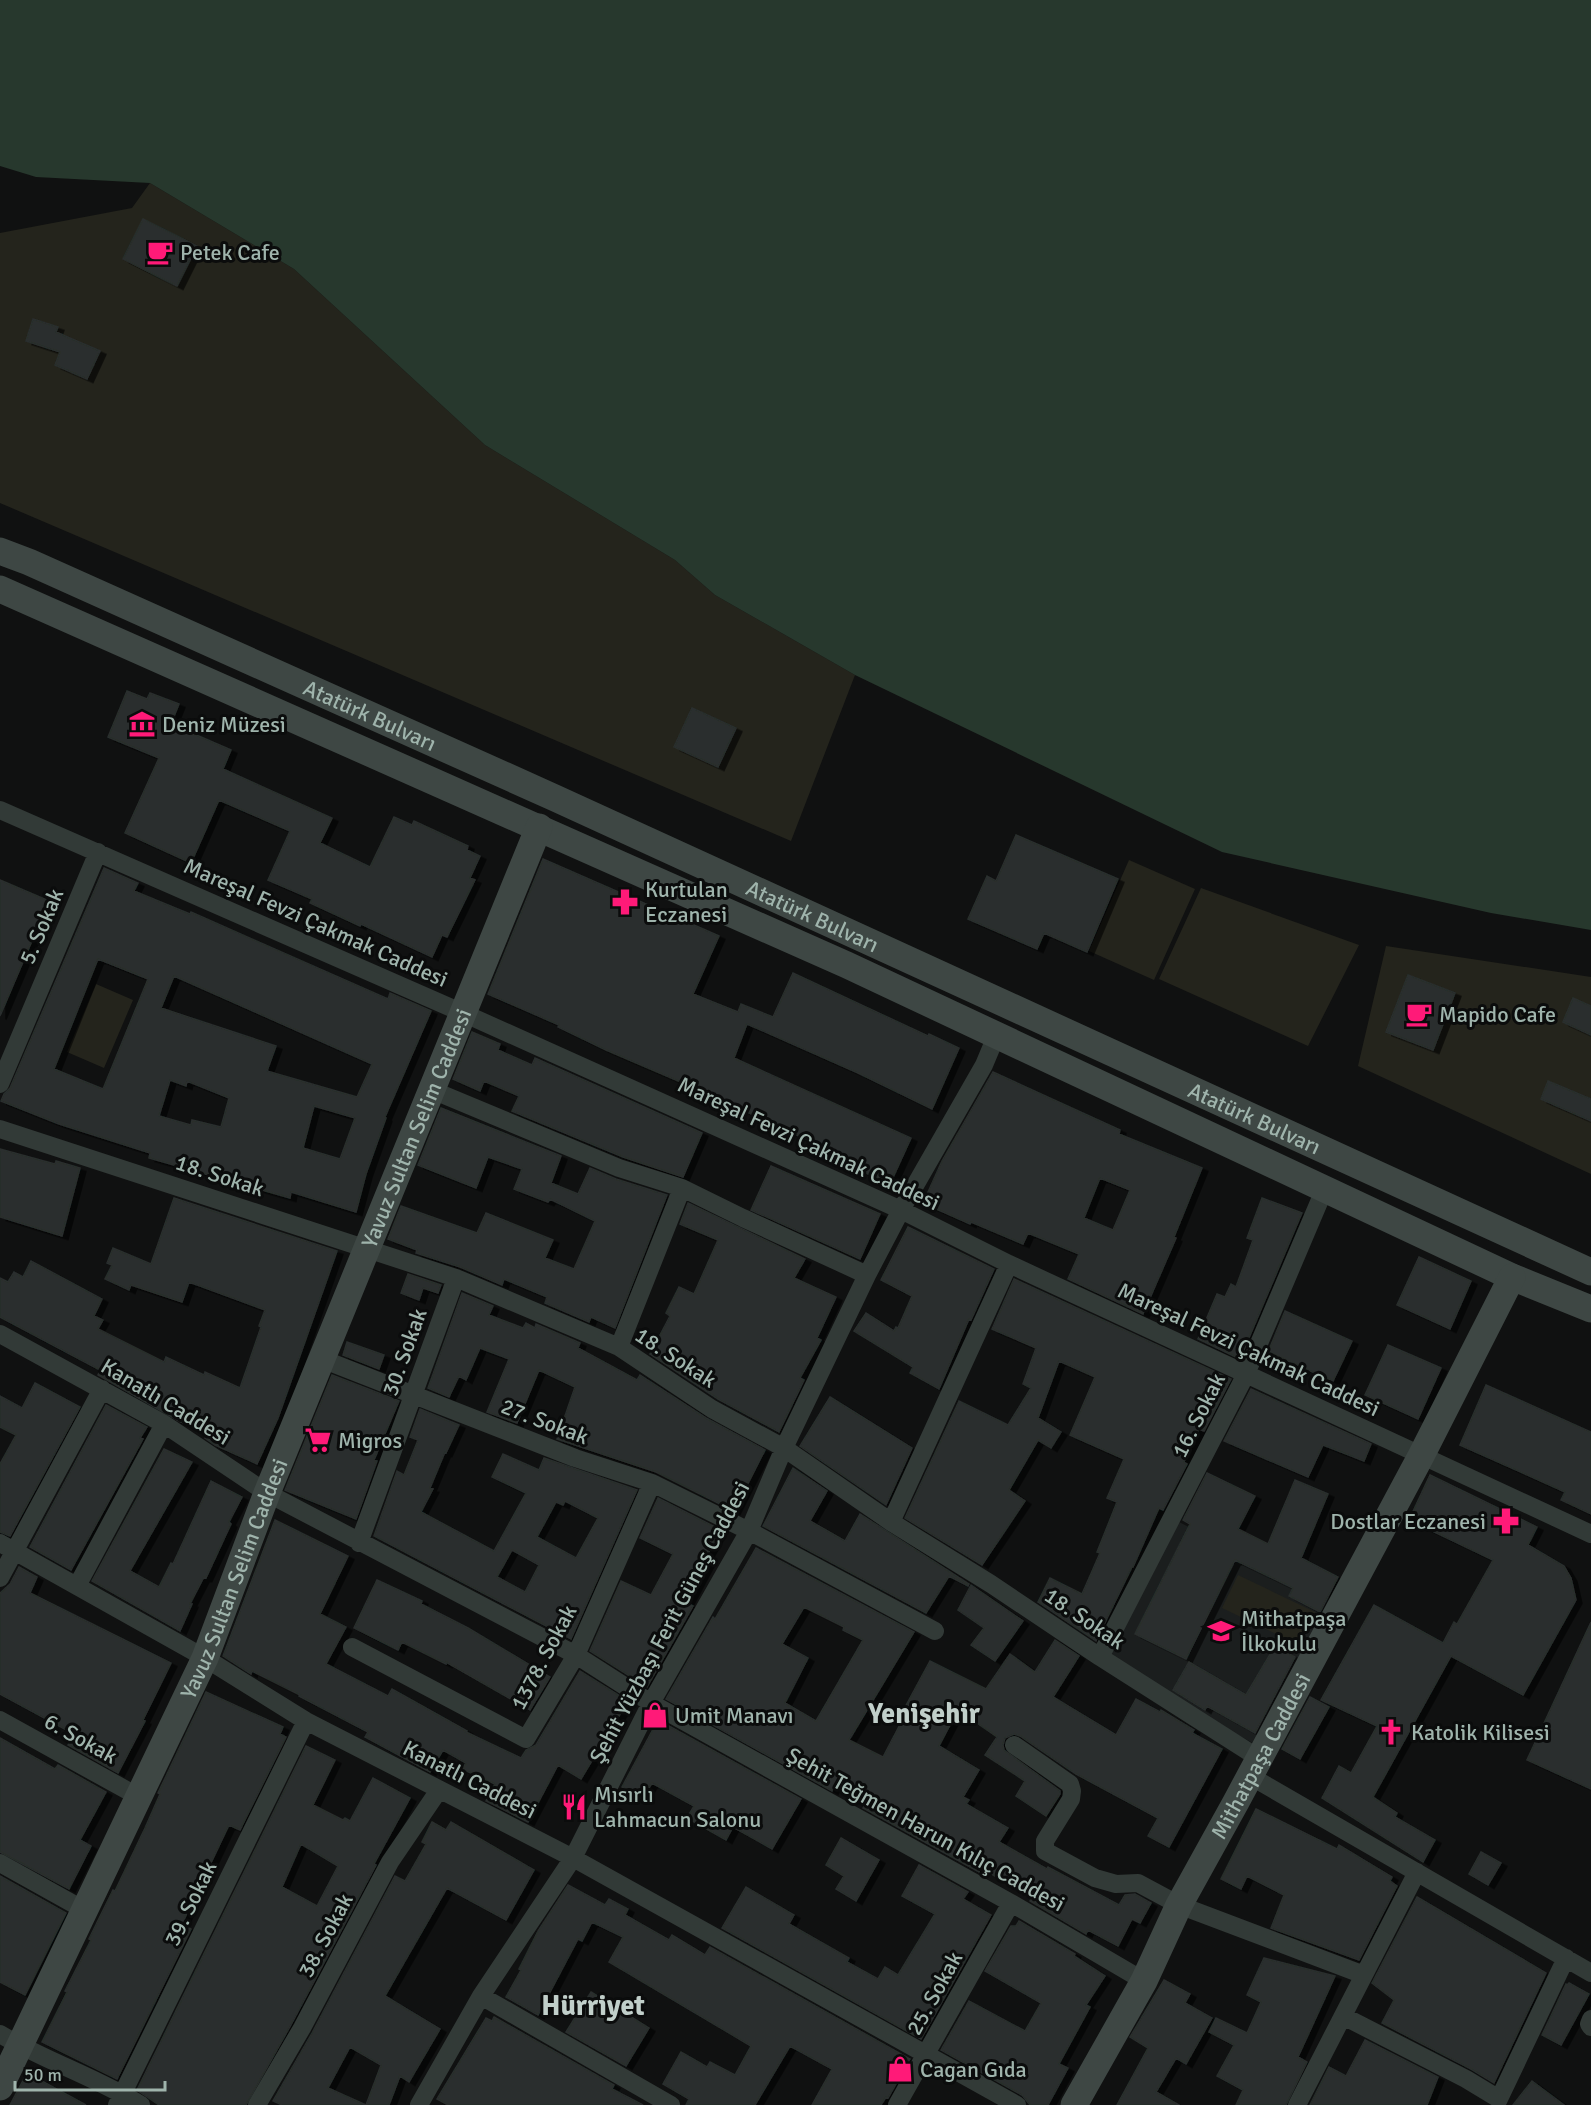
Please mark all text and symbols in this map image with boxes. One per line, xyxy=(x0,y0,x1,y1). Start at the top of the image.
cafe icon: Petek Cafe xyxy=(145,237,175,267)
place label: Petek Cafe xyxy=(180,239,280,266)
street label: Atatürk Bulvarı xyxy=(299,674,441,757)
museum icon: Deniz Müzesi xyxy=(127,709,157,739)
place label: Deniz Müzesi xyxy=(162,711,286,738)
street label: Mareşal Fevzi Çakmak Caddesi xyxy=(180,852,452,993)
street label: Atatürk Bulvarı xyxy=(742,874,883,958)
place label: Kurtulan Eczanesi xyxy=(645,876,728,928)
street label: 5. Sokak xyxy=(14,884,69,968)
pharmacy icon: Kurtulan Eczanesi xyxy=(610,887,640,917)
cafe icon: Mapido Cafe xyxy=(1404,999,1434,1029)
place label: Mapido Cafe xyxy=(1439,1001,1556,1028)
street label: Yavuz Sultan Selim Caddesi xyxy=(356,1005,477,1252)
street label: Mareşal Fevzi Çakmak Caddesi xyxy=(673,1071,944,1216)
street label: Atatürk Bulvarı xyxy=(1184,1077,1325,1161)
street label: 18. Sokak xyxy=(172,1149,267,1202)
street label: Mareşal Fevzi Çakmak Caddesi xyxy=(1113,1277,1384,1422)
street label: 30. Sokak xyxy=(376,1305,433,1400)
street label: 18. Sokak xyxy=(630,1321,721,1394)
street label: Kanatlı Caddesi xyxy=(96,1352,235,1451)
street label: 16. Sokak xyxy=(1166,1368,1231,1462)
street label: 27. Sokak xyxy=(497,1393,592,1450)
supermarket icon: Migros xyxy=(303,1425,333,1455)
place label: Migros xyxy=(338,1427,402,1454)
street label: Yavuz Sultan Selim Caddesi xyxy=(175,1455,294,1703)
street label: Şehit Yüzbaşı Ferit Güneş Caddesi xyxy=(583,1477,755,1768)
pharmacy icon: Dostlar Eczanesi xyxy=(1491,1506,1521,1536)
place label: Dostlar Eczanesi xyxy=(1330,1508,1486,1535)
street label: 18. Sokak xyxy=(1039,1582,1130,1655)
street label: 1378. Sokak xyxy=(505,1600,582,1714)
place label: Mithatpaşa İlkokulu xyxy=(1241,1605,1347,1657)
school or university icon: Mithatpaşa İlkokulu xyxy=(1206,1616,1236,1646)
street label: Mithatpaşa Caddesi xyxy=(1205,1668,1316,1844)
district label: Yenişehir xyxy=(867,1697,981,1731)
shop icon: Umit Manavı xyxy=(640,1700,670,1730)
place label: Umit Manavı xyxy=(675,1702,793,1729)
street label: 6. Sokak xyxy=(39,1707,122,1769)
church icon: Katolik Kilisesi xyxy=(1376,1717,1406,1747)
place label: Katolik Kilisesi xyxy=(1411,1719,1550,1746)
street label: Kanatlı Caddesi xyxy=(399,1734,541,1825)
street label: Şehit Teğmen Harun Kılıç Caddesi xyxy=(782,1741,1070,1917)
place label: Mısırlı Lahmacun Salonu xyxy=(594,1781,761,1833)
restaurant icon: Mısırlı Lahmacun Salonu xyxy=(559,1792,589,1822)
street label: 39. Sokak xyxy=(158,1856,223,1950)
street label: 38. Sokak xyxy=(292,1889,359,1982)
street label: 25. Sokak xyxy=(901,1947,968,2040)
district label: Hürriyet xyxy=(541,1989,645,2023)
scale bar xyxy=(15,2054,165,2092)
shop icon: Cagan Gıda xyxy=(885,2054,915,2084)
place label: Cagan Gıda xyxy=(920,2056,1027,2083)
text: 50 m xyxy=(24,2064,62,2086)

